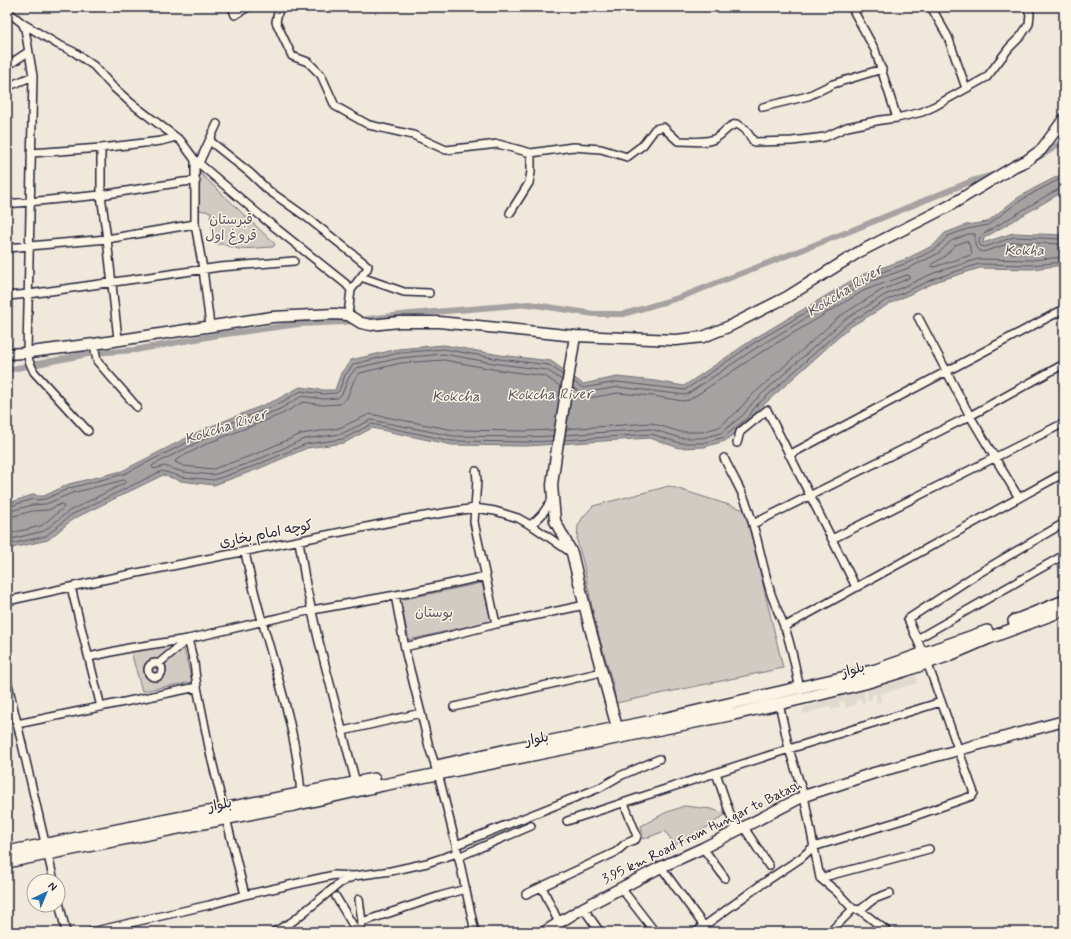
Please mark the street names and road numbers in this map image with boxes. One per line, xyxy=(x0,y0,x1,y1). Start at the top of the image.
street label: کوچه امام بخاری xyxy=(218,516,314,553)
street label: بلوار xyxy=(838,658,867,682)
street label: بلوار xyxy=(523,728,550,750)
street label: 3.95 km Road From Hungar to Batash xyxy=(599,776,805,888)
street label: بلوار xyxy=(206,794,233,816)

